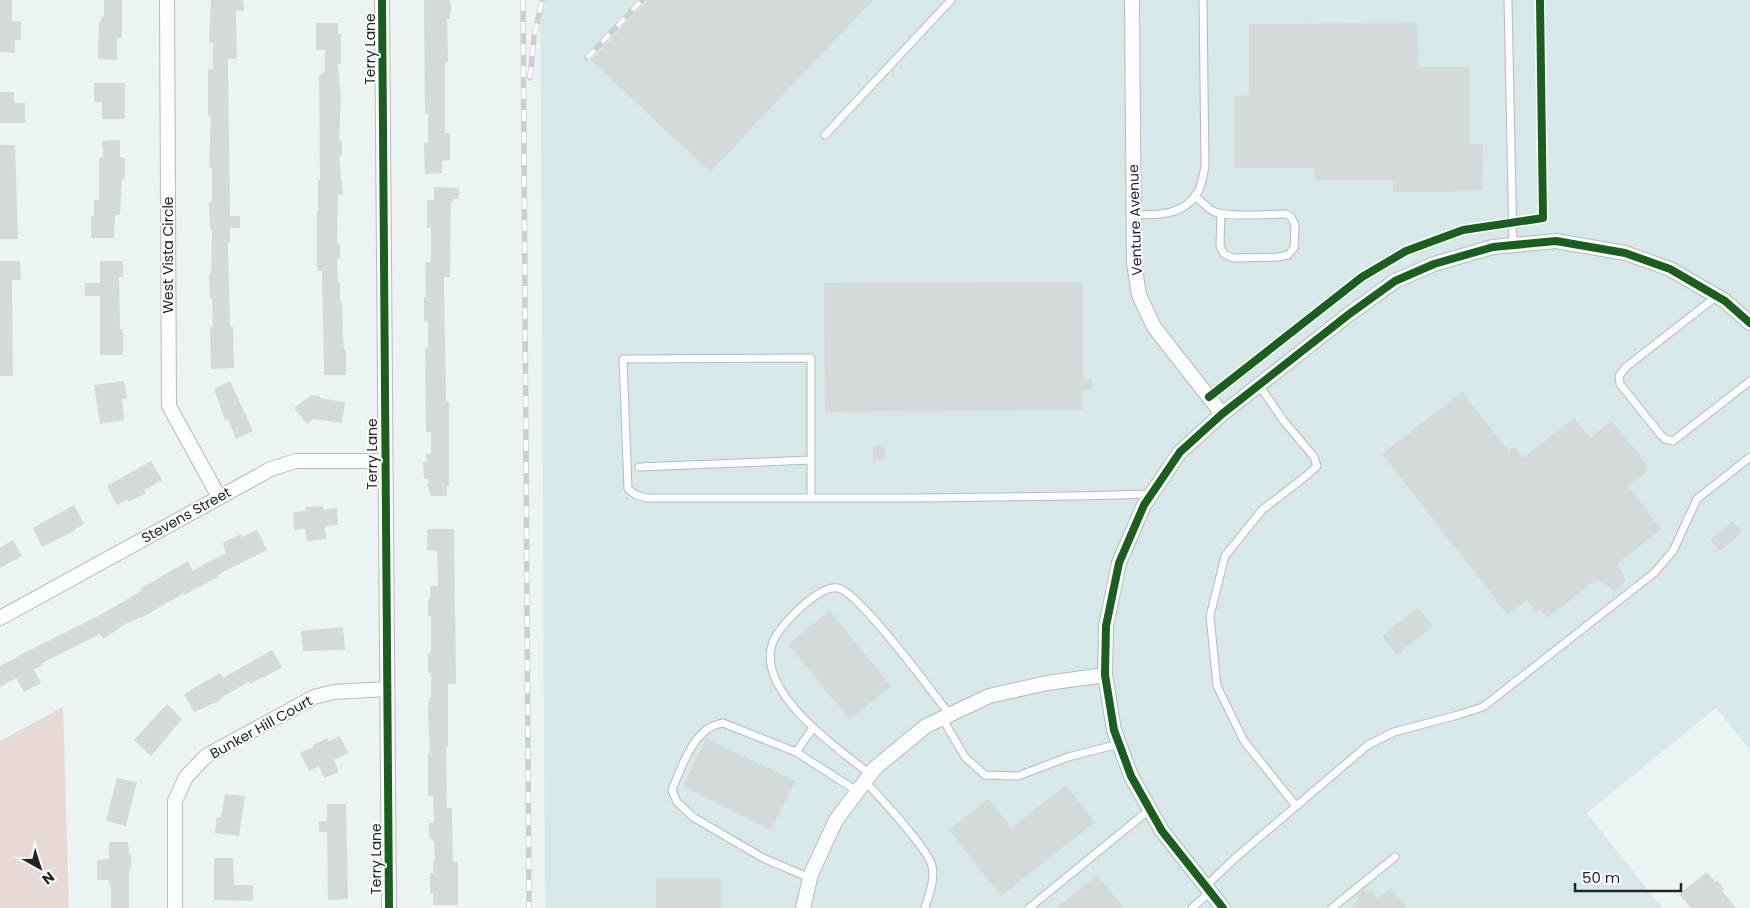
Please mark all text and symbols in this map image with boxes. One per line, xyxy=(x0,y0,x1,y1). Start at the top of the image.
street label: Terry Lane xyxy=(360,13,380,85)
street label: Venture Avenue xyxy=(1123,164,1147,276)
street label: West Vista Circle xyxy=(158,196,178,314)
street label: Terry Lane xyxy=(362,418,382,490)
street label: Stevens Street xyxy=(138,482,234,548)
street label: Bunker Hill Court xyxy=(206,691,316,763)
street label: Terry Lane xyxy=(366,823,386,895)
north arrow xyxy=(15,843,65,893)
scale bar xyxy=(1575,860,1681,892)
text: N xyxy=(38,867,59,889)
text: 50 m xyxy=(1582,867,1620,888)

